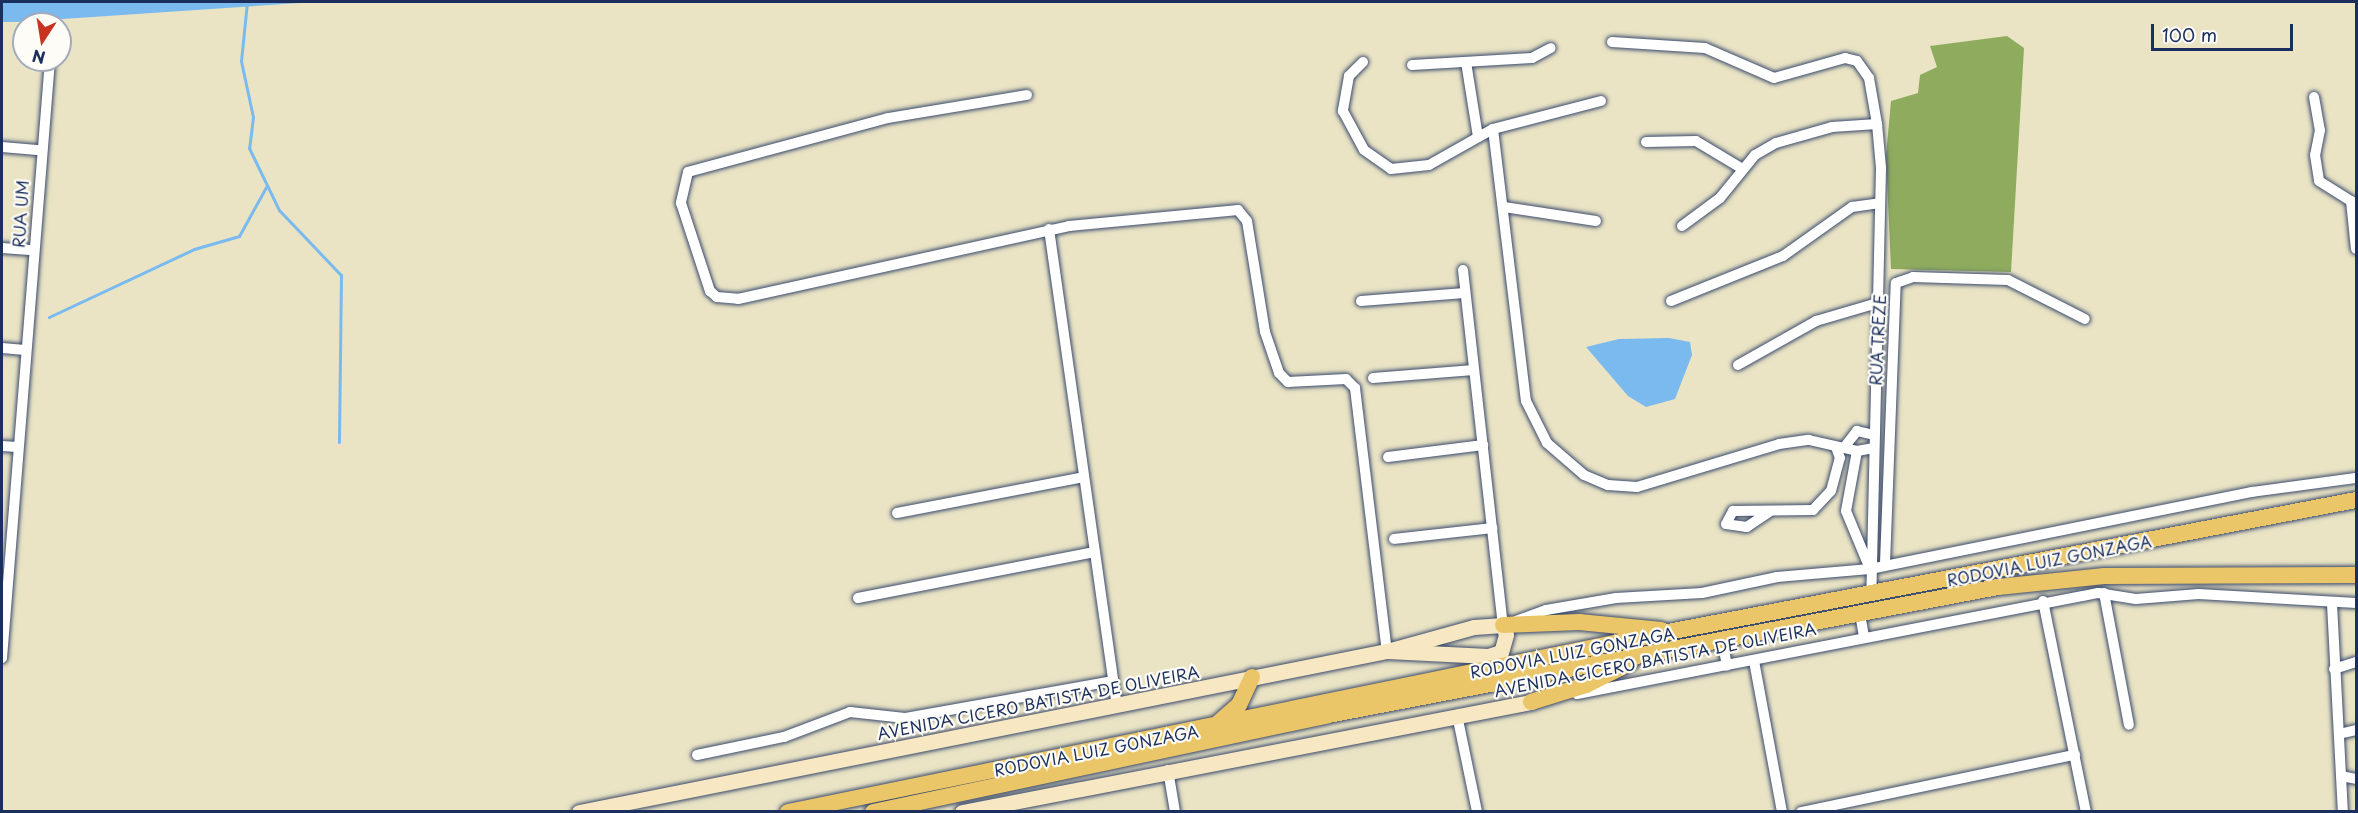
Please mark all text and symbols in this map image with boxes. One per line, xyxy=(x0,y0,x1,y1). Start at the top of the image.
north arrow xyxy=(12,12,72,72)
scale bar xyxy=(2154,12,2296,50)
text: 100 m xyxy=(2162,21,2217,48)
text: N xyxy=(30,45,47,71)
street label: RUA UM xyxy=(8,179,32,249)
street label: RUA TREZE xyxy=(1865,293,1889,387)
street label: RODOVIA LUIZ GONZAGA xyxy=(1944,531,2154,589)
street label: AVENIDA CICERO BATISTA DE OLIVEIRA xyxy=(1493,618,1817,700)
street label: RODOVIA LUIZ GONZAGA xyxy=(1467,623,1677,681)
street label: AVENIDA CICERO BATISTA DE OLIVEIRA xyxy=(876,661,1200,743)
street label: RODOVIA LUIZ GONZAGA xyxy=(991,721,1201,779)

